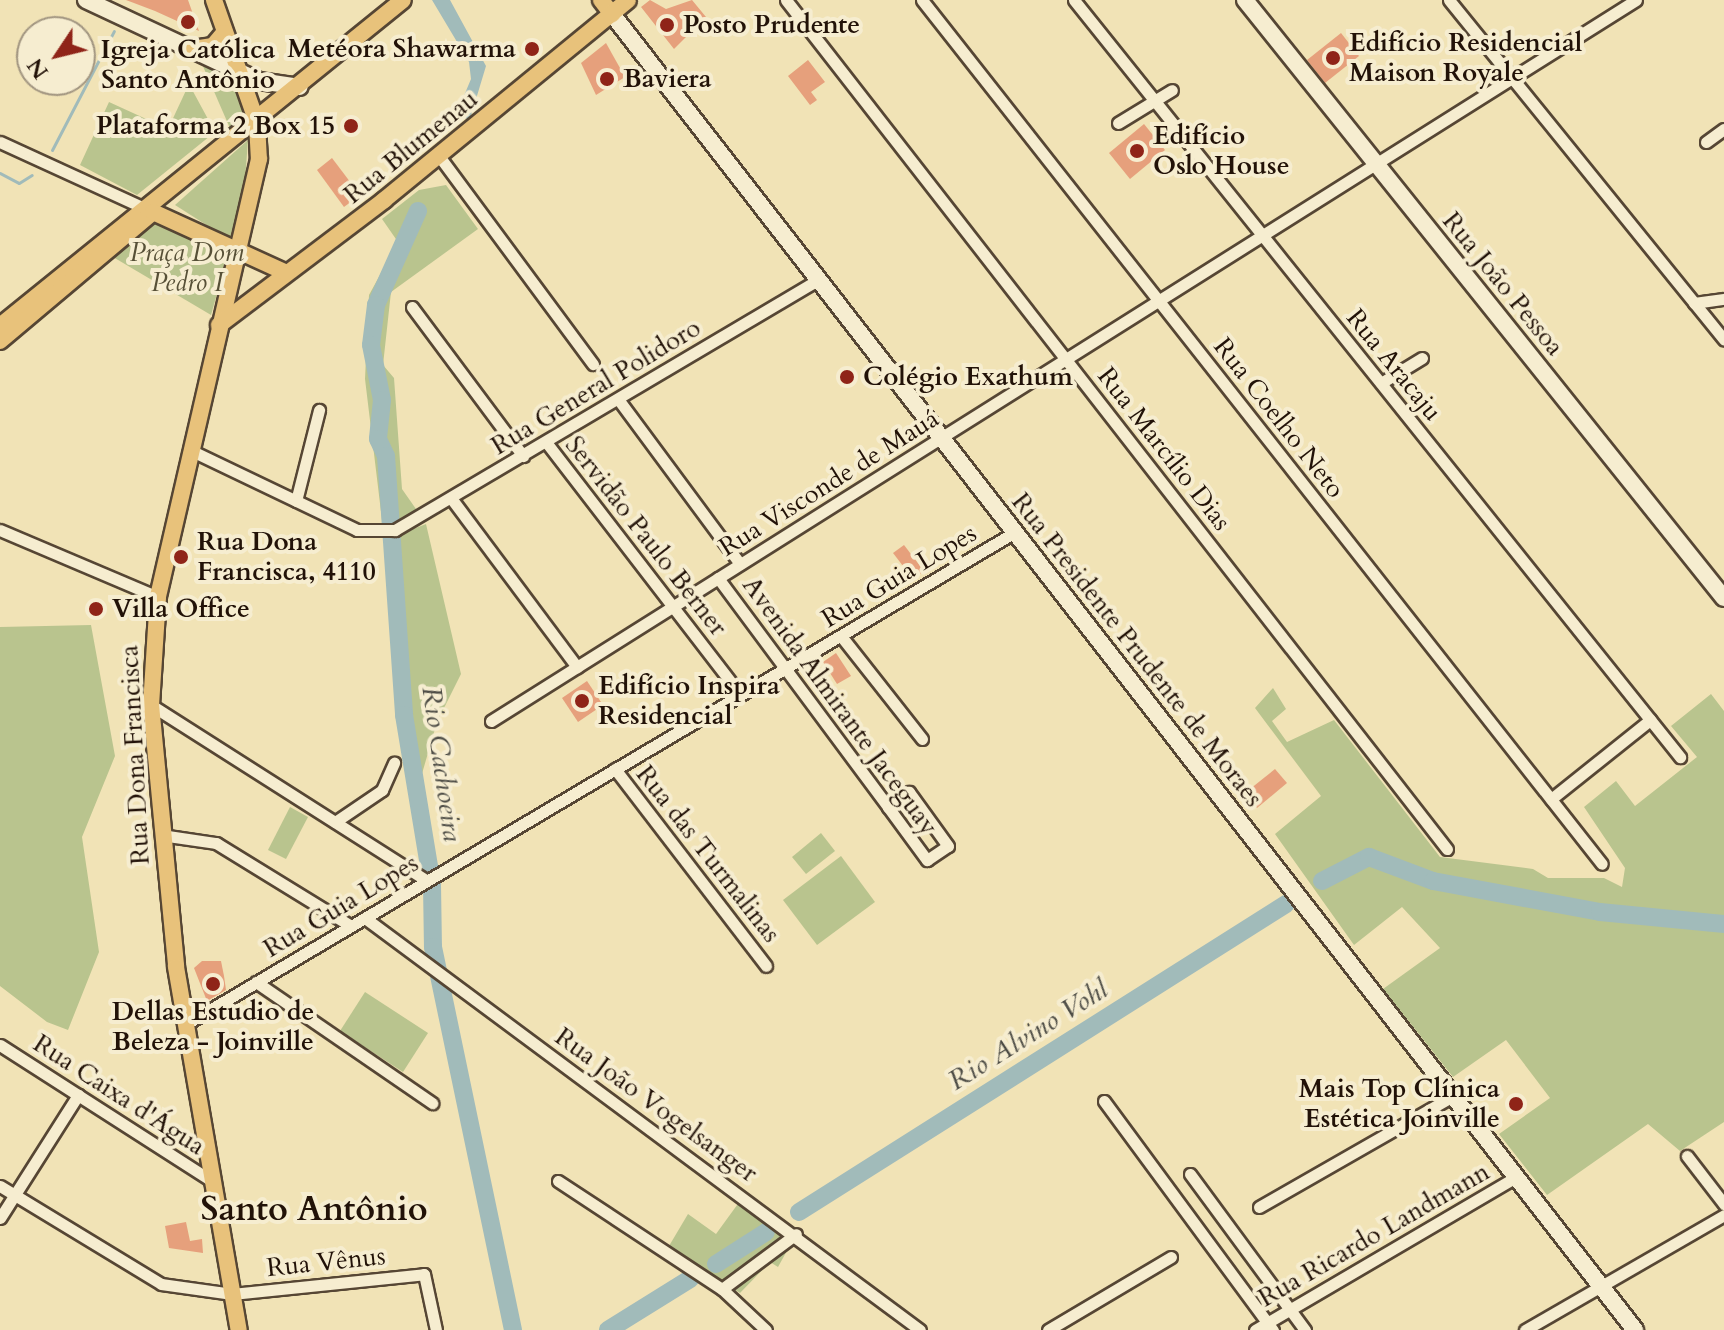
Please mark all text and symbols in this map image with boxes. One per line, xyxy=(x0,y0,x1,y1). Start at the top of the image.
place label: Posto Prudente xyxy=(683,9,860,41)
marker: Igreja Católica Santo Antônio xyxy=(179,13,197,31)
north arrow xyxy=(16,16,96,96)
marker: Posto Prudente xyxy=(658,16,676,34)
place label: Edifício Residencial Maison Royale xyxy=(1349,27,1582,88)
place label: Metéora Shawarma xyxy=(287,33,516,65)
place label: Igreja Católica Santo Antônio xyxy=(100,34,276,96)
marker: Metéora Shawarma xyxy=(523,40,541,58)
marker: Edifício Residencial Maison Royale xyxy=(1324,49,1342,67)
text: N xyxy=(20,52,56,85)
place label: Baviera xyxy=(623,63,712,95)
marker: Baviera xyxy=(598,70,616,88)
street label: Rua Blumenau xyxy=(338,84,484,210)
place label: Plataforma 2 Box 15 xyxy=(96,110,335,142)
marker: Plataforma 2 Box 15 xyxy=(342,117,360,135)
place label: Edifício Oslo House xyxy=(1153,120,1290,182)
marker: Edifício Oslo House xyxy=(1128,142,1146,160)
street label: Rua João Pessoa xyxy=(1436,206,1570,362)
park label: Praça Dom Pedro I xyxy=(130,237,244,298)
street label: Rua Aracaju xyxy=(1340,303,1448,427)
street label: Rua General Polidoro xyxy=(486,312,706,462)
street label: Rua Coelho Neto xyxy=(1207,332,1351,504)
place label: Colégio Exathum xyxy=(863,361,1073,393)
street label: Rua Marcílio Dias xyxy=(1091,361,1237,537)
marker: Colégio Exathum xyxy=(838,368,856,386)
street label: Rua Visconde de Mauá xyxy=(714,403,944,563)
street label: Servidão Paulo Berner xyxy=(558,430,734,642)
street label: Rua Presidente Prudente de Moraes xyxy=(1005,487,1269,813)
street label: Rua Guia Lopes xyxy=(816,518,982,634)
place label: Rua Dona Francisca, 4110 xyxy=(197,526,376,588)
marker: Rua Dona Francisca, 4110 xyxy=(172,548,190,566)
street label: Avenida Almirante Jaceguay xyxy=(736,571,944,841)
place label: Villa Office xyxy=(112,593,250,625)
marker: Villa Office xyxy=(87,600,105,618)
street label: Rua Dona Francisca xyxy=(114,644,156,866)
place label: Edifício Inspira Residencial xyxy=(598,670,780,732)
water label: Rio Cachoeira xyxy=(414,684,470,844)
marker: Edifício Inspira Residencial xyxy=(573,692,591,710)
street label: Rua das Turmalinas xyxy=(629,759,787,949)
street label: Rua Guia Lopes xyxy=(258,848,424,964)
water label: Rio Alvino Vohl xyxy=(942,972,1114,1098)
marker: Dellas Estudio de Beleza - Joinville xyxy=(204,975,222,993)
place label: Dellas Estudio de Beleza - Joinville xyxy=(112,996,314,1058)
street label: Rua João Vogelsanger xyxy=(549,1021,763,1189)
street label: Rua Caixa d'Água xyxy=(27,1028,211,1162)
place label: Mais Top Clínica Estética Joinville xyxy=(1299,1073,1500,1134)
marker: Mais Top Clínica Estética Joinville xyxy=(1507,1095,1525,1113)
street label: Rua Ricardo Landmann xyxy=(1253,1156,1495,1314)
district label: Santo Antônio xyxy=(200,1190,428,1230)
street label: Rua Vênus xyxy=(265,1240,387,1284)

